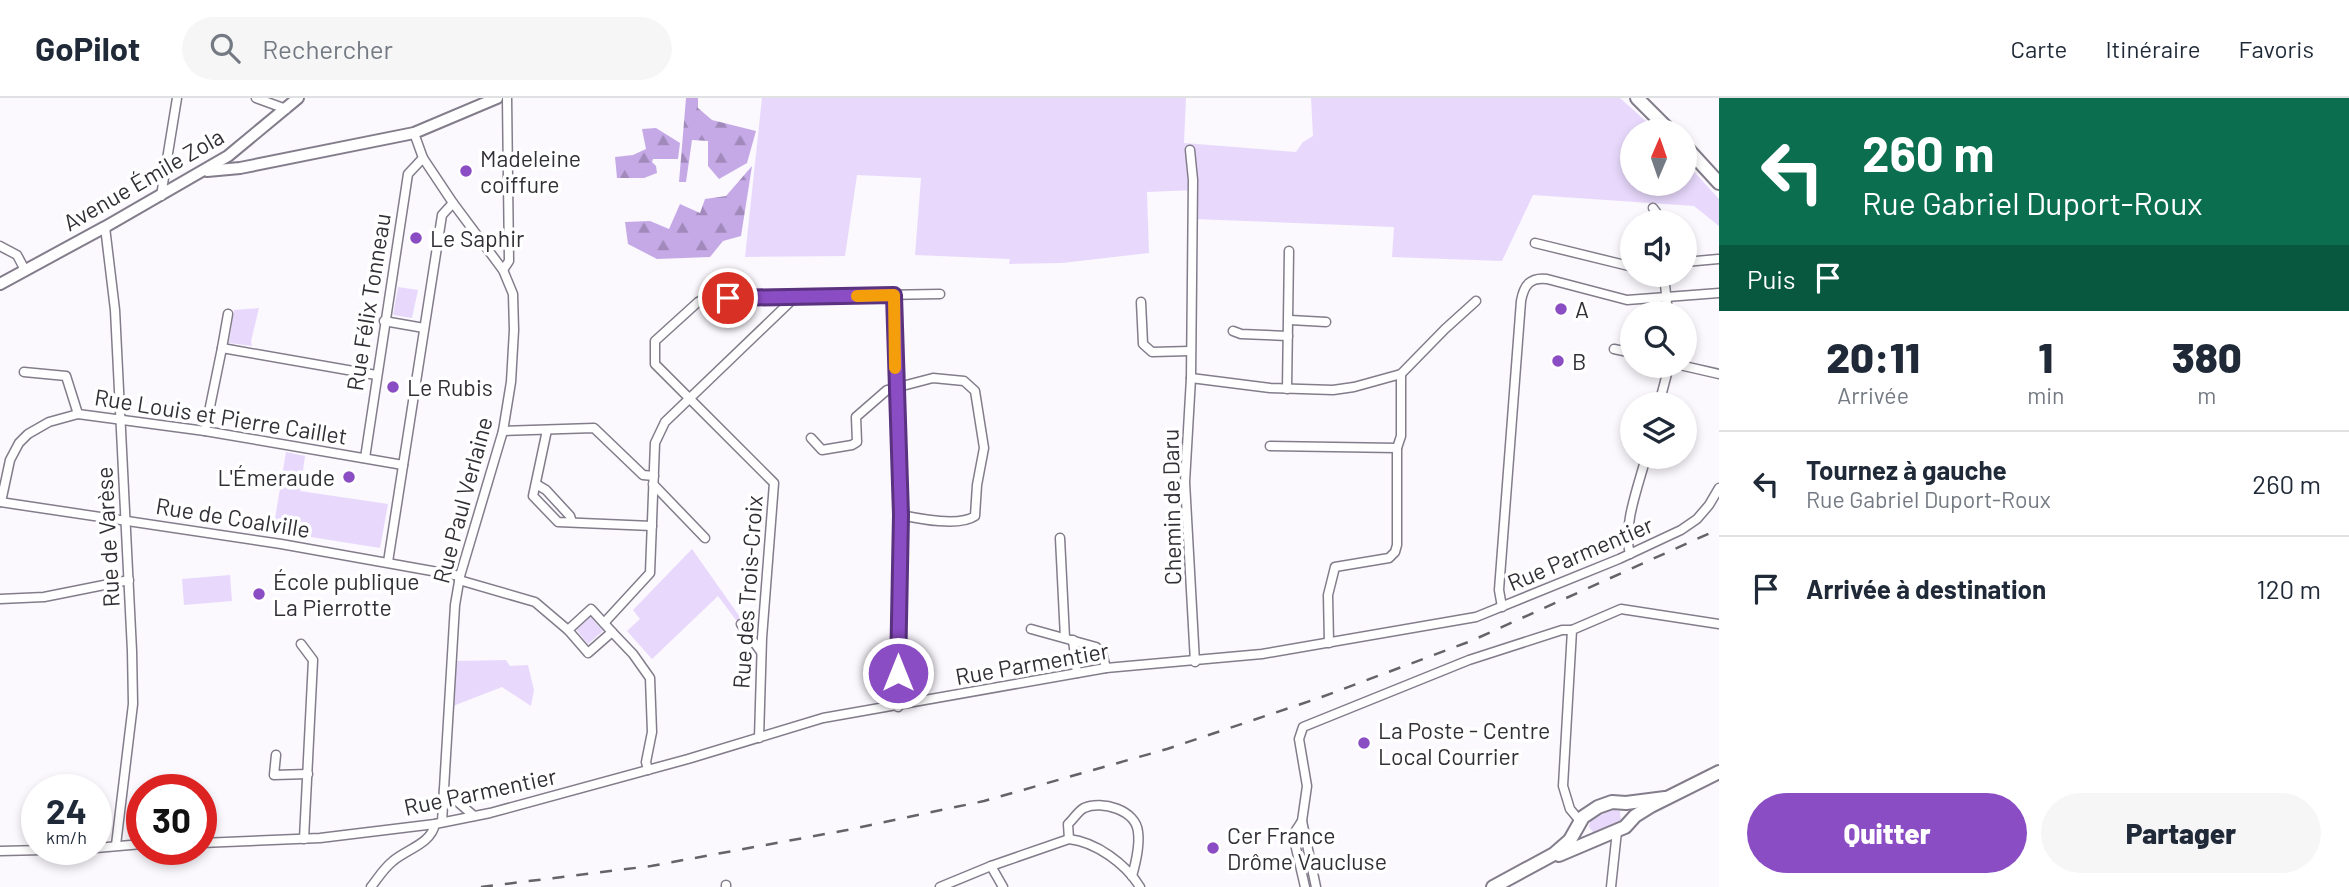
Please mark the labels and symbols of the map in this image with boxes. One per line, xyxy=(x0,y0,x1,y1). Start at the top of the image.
north arrow xyxy=(1620,119,1698,196)
street label: Avenue Émile Zola xyxy=(58,122,228,236)
place label: Madeleine coiffure xyxy=(480,144,581,198)
marker: Madeleine coiffure xyxy=(458,163,474,179)
street label: Rue Félix Tonneau xyxy=(340,211,396,393)
place label: Le Saphir xyxy=(430,224,525,252)
marker: Le Saphir xyxy=(408,230,424,246)
pin xyxy=(698,268,758,328)
place label: A xyxy=(1575,295,1589,323)
marker: A xyxy=(1553,301,1569,317)
place label: B xyxy=(1572,347,1586,375)
marker: B xyxy=(1550,353,1566,369)
place label: Le Rubis xyxy=(407,373,493,401)
marker: Le Rubis xyxy=(385,379,401,395)
street label: Rue Louis et Pierre Caillet xyxy=(93,382,349,450)
street label: Rue Paul Verlaine xyxy=(426,414,498,586)
street label: Chemin de Daru xyxy=(1156,429,1186,585)
place label: L'Émeraude xyxy=(218,463,335,491)
street label: Rue de Varèse xyxy=(89,466,125,608)
marker: L'Émeraude xyxy=(341,469,357,485)
street label: Rue de Coalville xyxy=(154,491,312,543)
street label: Rue des Trois-Croix xyxy=(726,494,768,690)
street label: Rue Parmentier xyxy=(1503,510,1658,596)
place label: École publique La Pierrotte xyxy=(273,567,420,621)
marker: École publique La Pierrotte xyxy=(251,586,267,602)
position arrow xyxy=(861,636,935,710)
street label: Rue Parmentier xyxy=(953,636,1112,690)
place label: La Poste - Centre Local Courrier xyxy=(1378,716,1550,770)
marker: La Poste - Centre Local Courrier xyxy=(1356,735,1372,751)
street label: Rue Parmentier xyxy=(401,761,559,821)
speed limit sign: 30 xyxy=(126,774,217,865)
place label: Cer France Drôme Vaucluse xyxy=(1227,821,1387,875)
marker: Cer France Drôme Vaucluse xyxy=(1205,840,1221,856)

